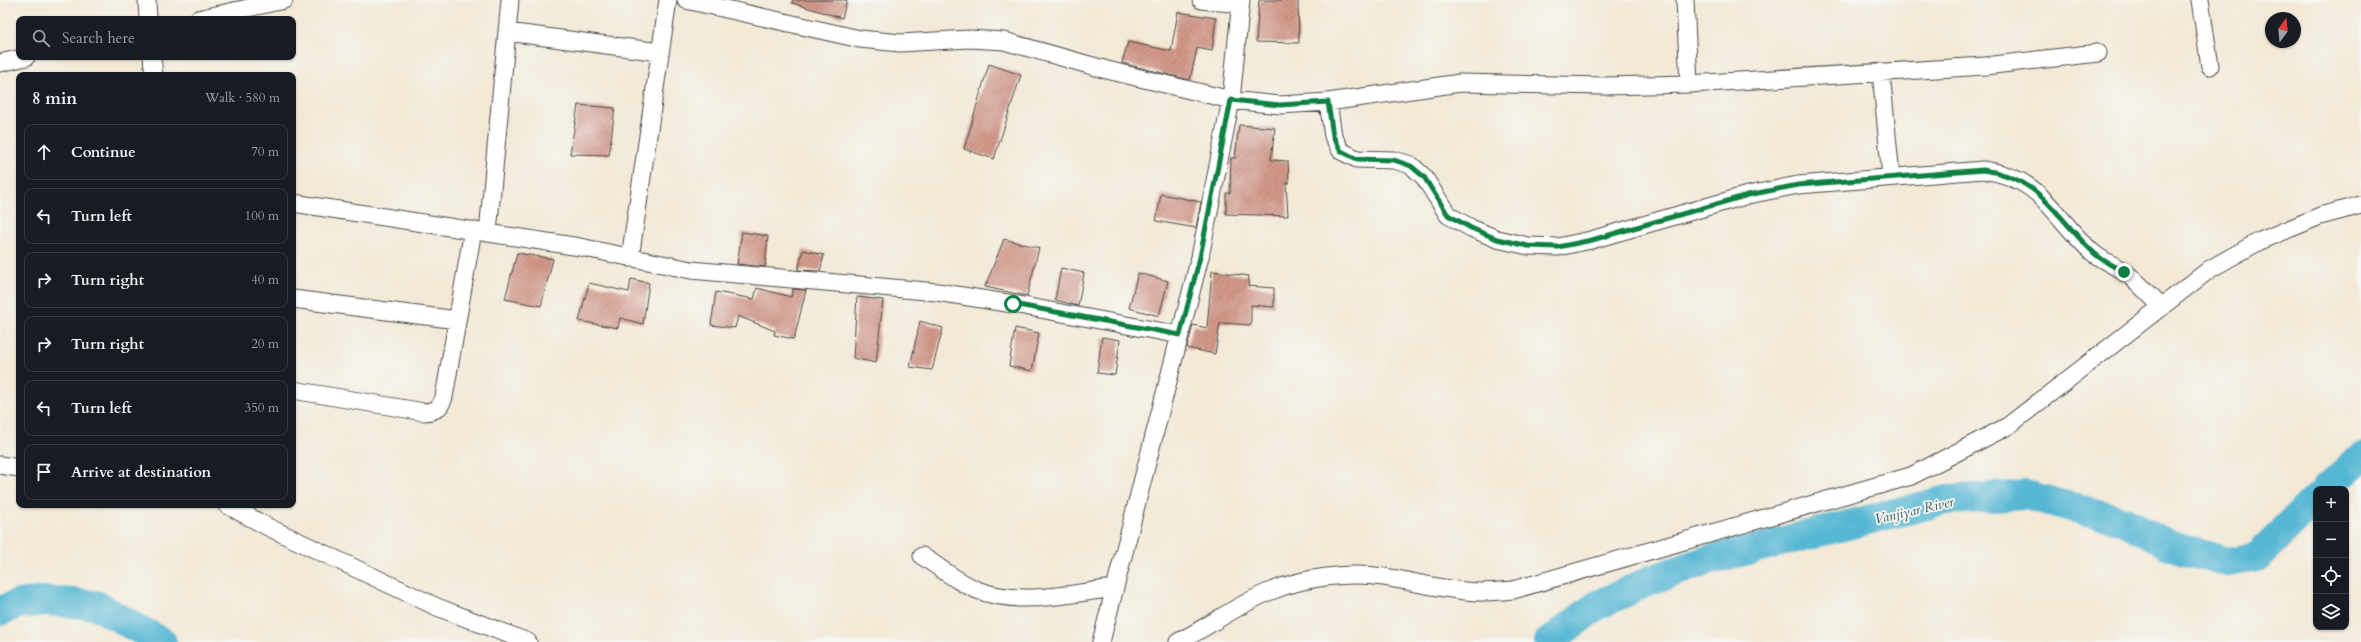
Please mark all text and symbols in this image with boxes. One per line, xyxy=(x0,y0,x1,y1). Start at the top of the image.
north arrow xyxy=(2265,12,2301,48)
search box xyxy=(16,16,296,60)
icon: search xyxy=(30,27,52,49)
text: Search here xyxy=(62,28,135,48)
text: 8 min xyxy=(32,87,77,110)
text: Walk · 580 m xyxy=(205,89,280,107)
icon: ahead xyxy=(33,141,55,163)
text: Continue xyxy=(71,142,136,162)
text: 70 m xyxy=(251,143,279,161)
icon: left xyxy=(33,205,55,227)
text: Turn left xyxy=(71,206,132,226)
text: 100 m xyxy=(245,207,279,225)
route end xyxy=(2115,263,2133,281)
icon: right xyxy=(33,269,55,291)
text: Turn right xyxy=(71,270,144,290)
text: 40 m xyxy=(251,271,279,289)
route start xyxy=(1004,295,1022,313)
icon: right xyxy=(33,333,55,355)
text: Turn right xyxy=(71,334,144,354)
text: 20 m xyxy=(251,335,279,353)
icon: left xyxy=(33,397,55,419)
text: Turn left xyxy=(71,398,132,418)
text: 350 m xyxy=(245,399,279,417)
icon: arrive xyxy=(33,461,55,483)
text: Arrive at destination xyxy=(71,462,211,482)
map controls xyxy=(2313,486,2349,630)
button: + xyxy=(2313,486,2349,522)
water label: Vanjiyar River xyxy=(1873,492,1956,529)
button: − xyxy=(2313,522,2349,558)
button: locate xyxy=(2313,558,2349,594)
button: layers xyxy=(2313,594,2349,630)

